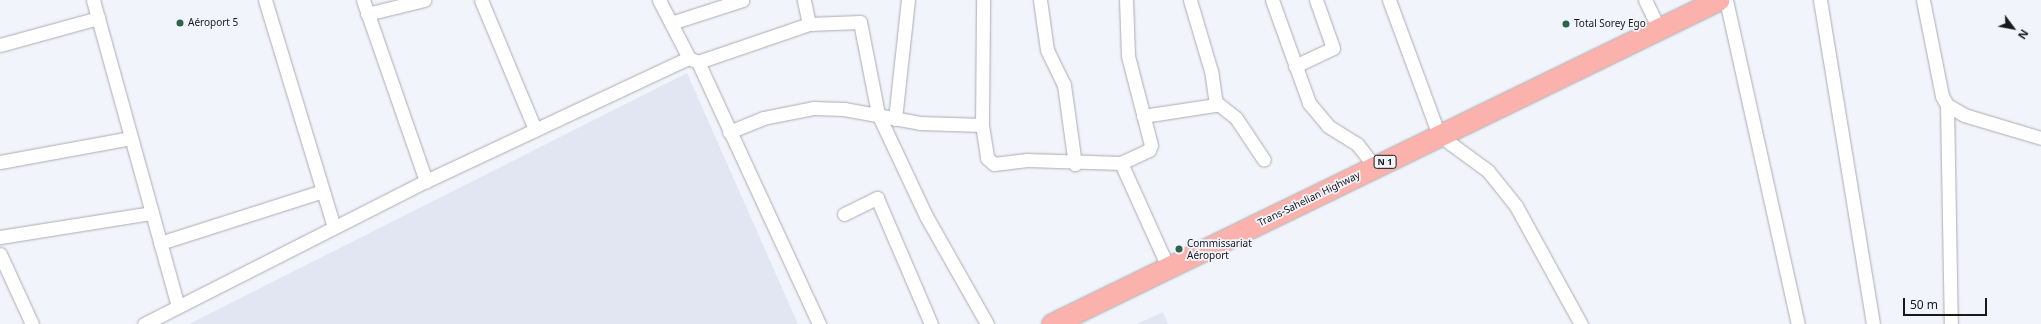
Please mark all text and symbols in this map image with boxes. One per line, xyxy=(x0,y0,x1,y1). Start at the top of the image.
north arrow xyxy=(1993,8,2033,48)
place label: Aéroport 5 xyxy=(188,17,238,29)
marker: Aéroport 5 xyxy=(175,18,185,28)
place label: Total Sorey Ego xyxy=(1574,18,1646,30)
marker: Total Sorey Ego xyxy=(1561,19,1571,29)
text: N xyxy=(2015,27,2032,42)
road number: N 1 xyxy=(1373,155,1397,169)
street label: Trans-Sahelian Highway xyxy=(1256,169,1362,229)
place label: Commissariat Aéroport xyxy=(1187,237,1252,260)
marker: Commissariat Aéroport xyxy=(1174,244,1184,254)
scale bar xyxy=(1905,290,1989,316)
text: 50 m xyxy=(1910,296,1938,313)

